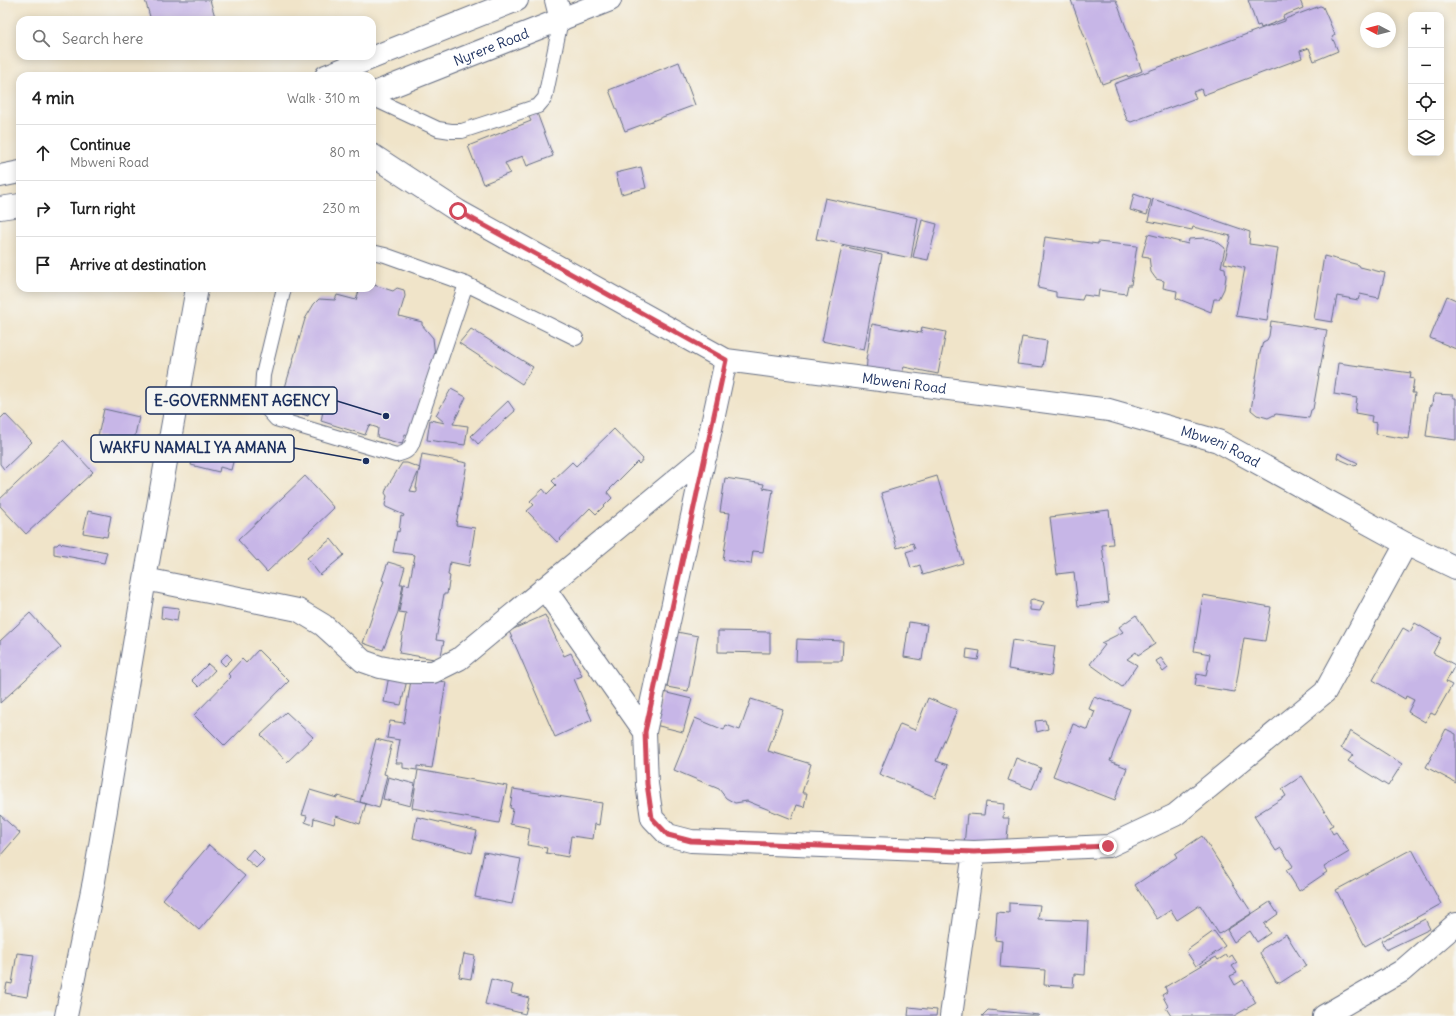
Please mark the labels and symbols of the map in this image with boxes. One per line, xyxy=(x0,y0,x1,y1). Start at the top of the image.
north arrow xyxy=(1360,12,1396,48)
street label: Nyrere Road xyxy=(451,24,531,70)
route start xyxy=(449,202,467,220)
street label: Mbweni Road xyxy=(861,369,948,398)
callout: E-GOVERNMENT AGENCY xyxy=(146,387,337,414)
text: E-GOVERNMENT AGENCY xyxy=(154,391,331,410)
street label: Mbweni Road xyxy=(1179,422,1263,471)
callout: WAKFU NAMALI YA AMANA xyxy=(91,435,294,462)
text: WAKFU NAMALI YA AMANA xyxy=(100,438,287,457)
route end xyxy=(1099,837,1117,855)

